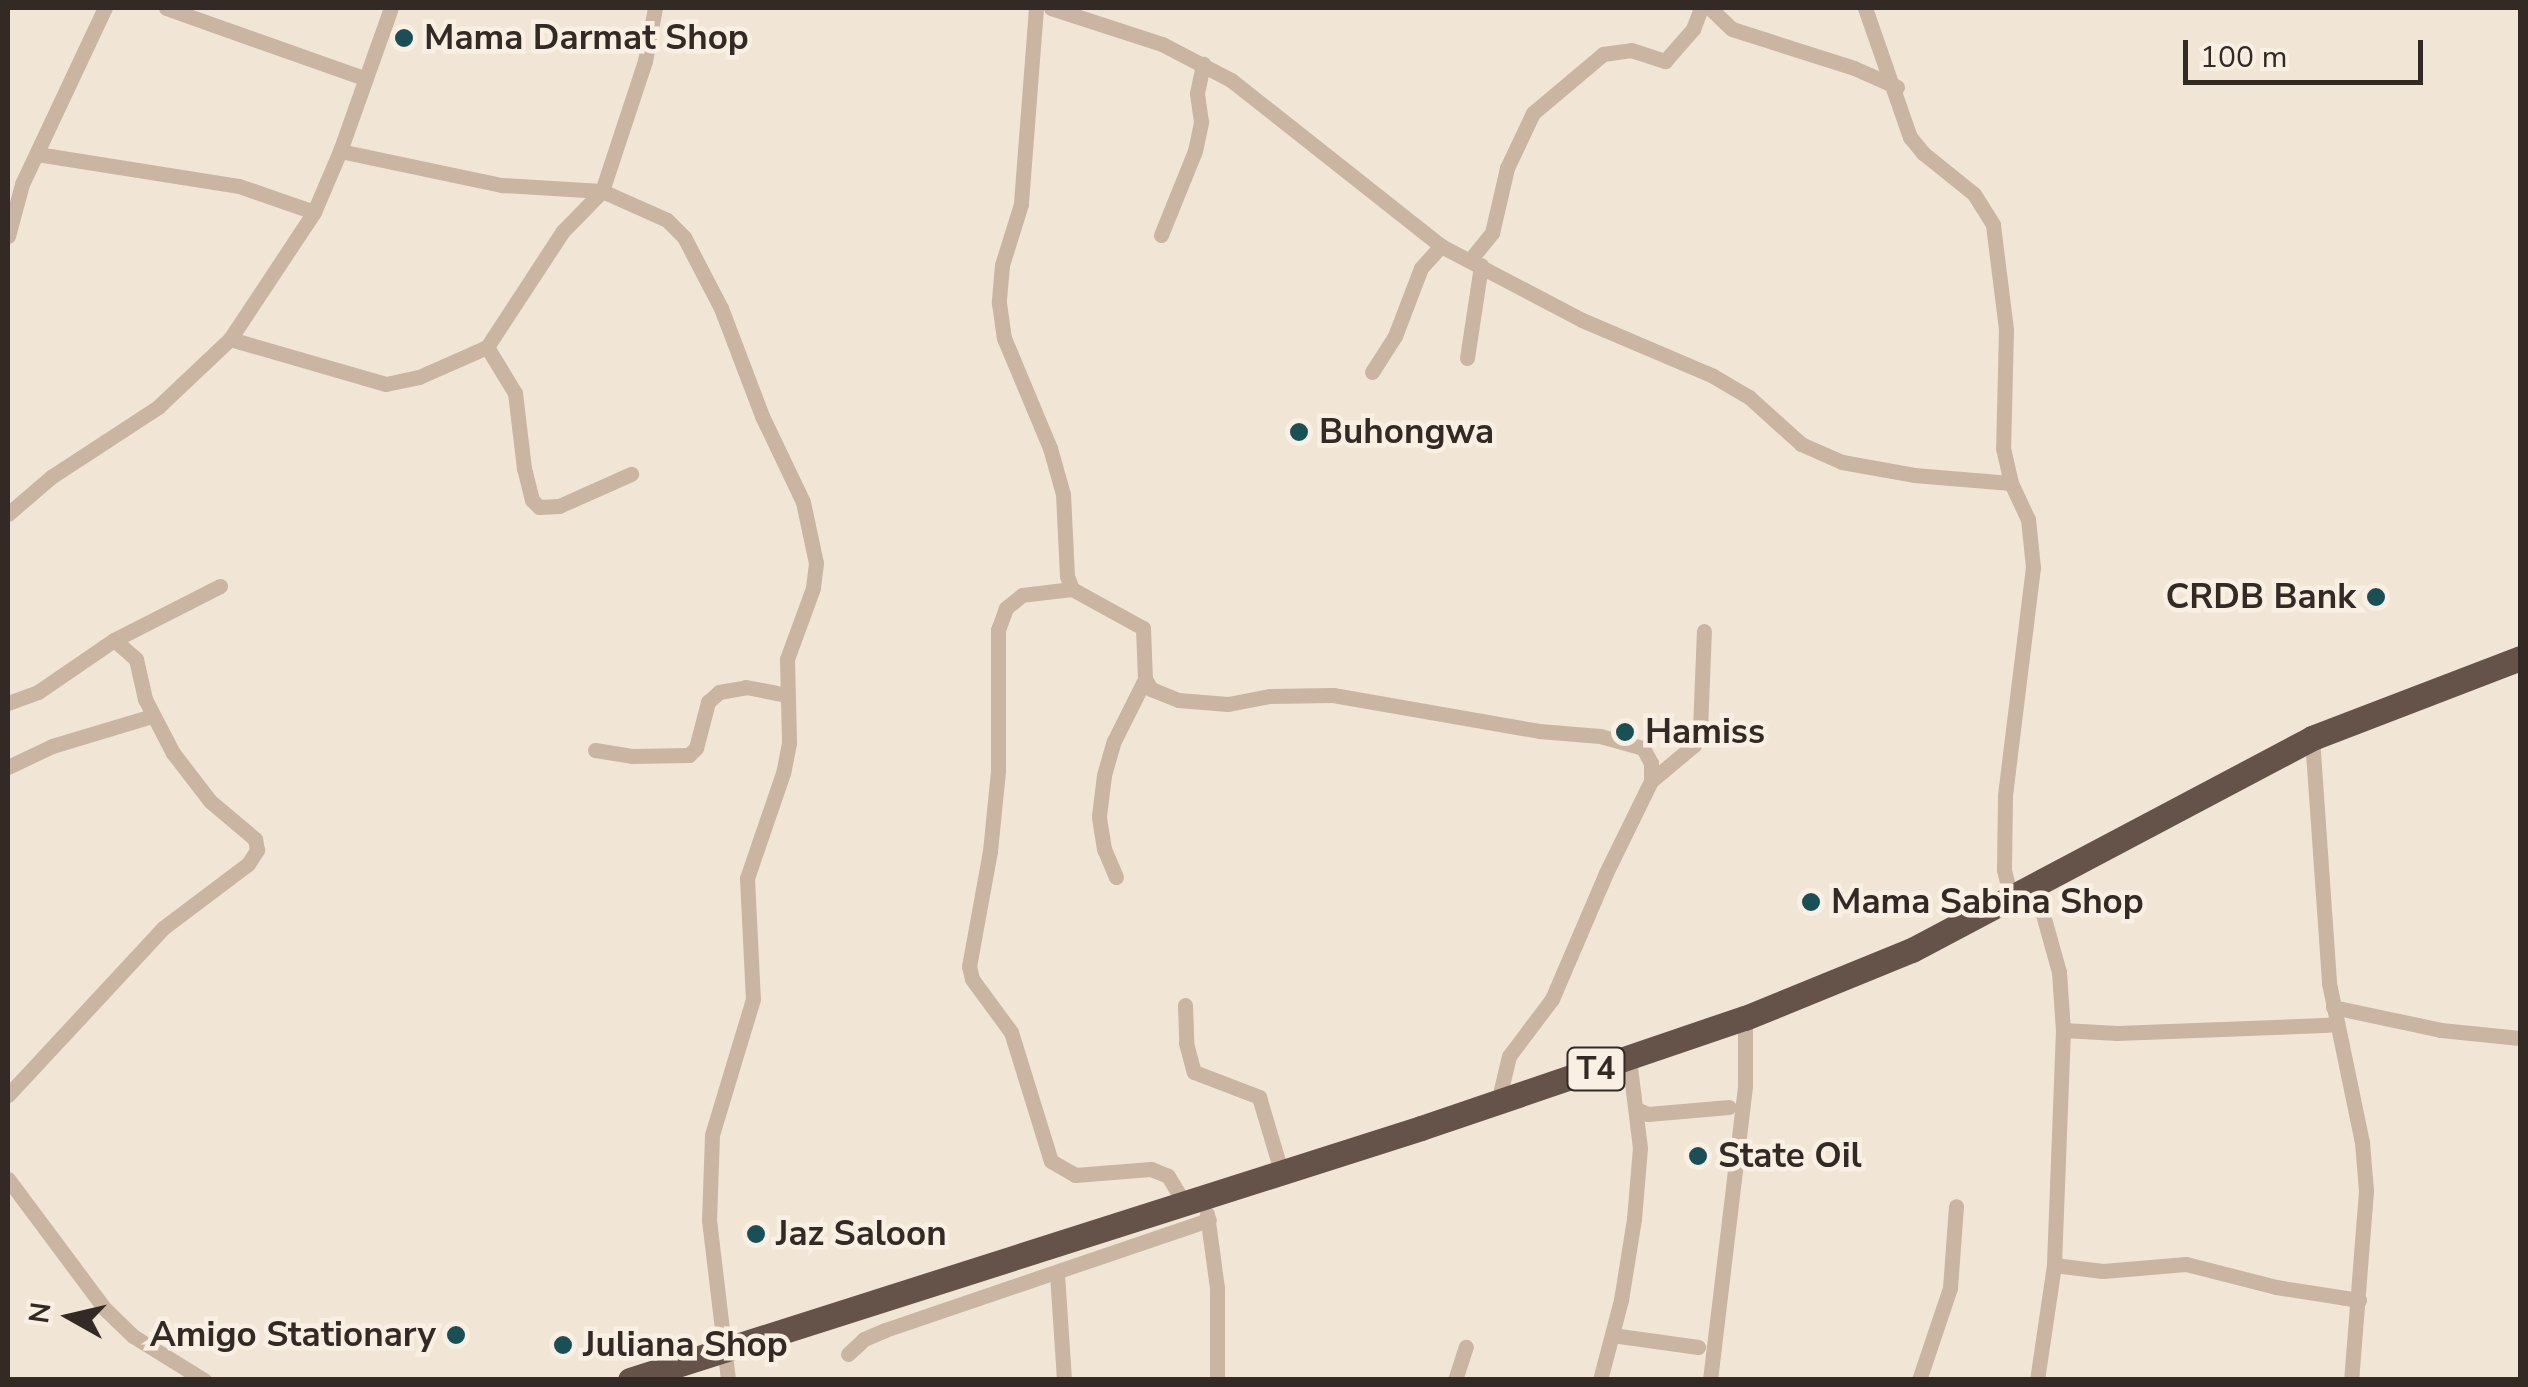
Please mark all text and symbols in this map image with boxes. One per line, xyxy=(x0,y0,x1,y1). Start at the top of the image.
place label: Mama Darmat Shop xyxy=(424,17,749,59)
scale bar xyxy=(2188,20,2428,82)
marker: Mama Darmat Shop xyxy=(393,27,415,49)
text: 100 m xyxy=(2200,37,2287,78)
place label: Buhongwa xyxy=(1319,411,1494,453)
marker: Buhongwa xyxy=(1288,421,1310,443)
place label: CRDB Bank xyxy=(2166,576,2356,618)
marker: CRDB Bank xyxy=(2365,586,2387,608)
place label: Hamiss xyxy=(1645,711,1765,753)
marker: Hamiss xyxy=(1614,721,1636,743)
place label: Mama Sabina Shop xyxy=(1831,881,2144,923)
marker: Mama Sabina Shop xyxy=(1800,891,1822,913)
road number: T4 xyxy=(1566,1042,1626,1096)
place label: State Oil xyxy=(1718,1135,1862,1177)
marker: State Oil xyxy=(1687,1145,1709,1167)
place label: Jaz Saloon xyxy=(776,1213,947,1255)
marker: Jaz Saloon xyxy=(745,1223,767,1245)
north arrow xyxy=(20,1267,120,1367)
text: N xyxy=(20,1300,61,1326)
place label: Amigo Stationary xyxy=(150,1314,436,1356)
marker: Amigo Stationary xyxy=(445,1324,467,1346)
place label: Juliana Shop xyxy=(583,1324,788,1366)
marker: Juliana Shop xyxy=(552,1334,574,1356)

